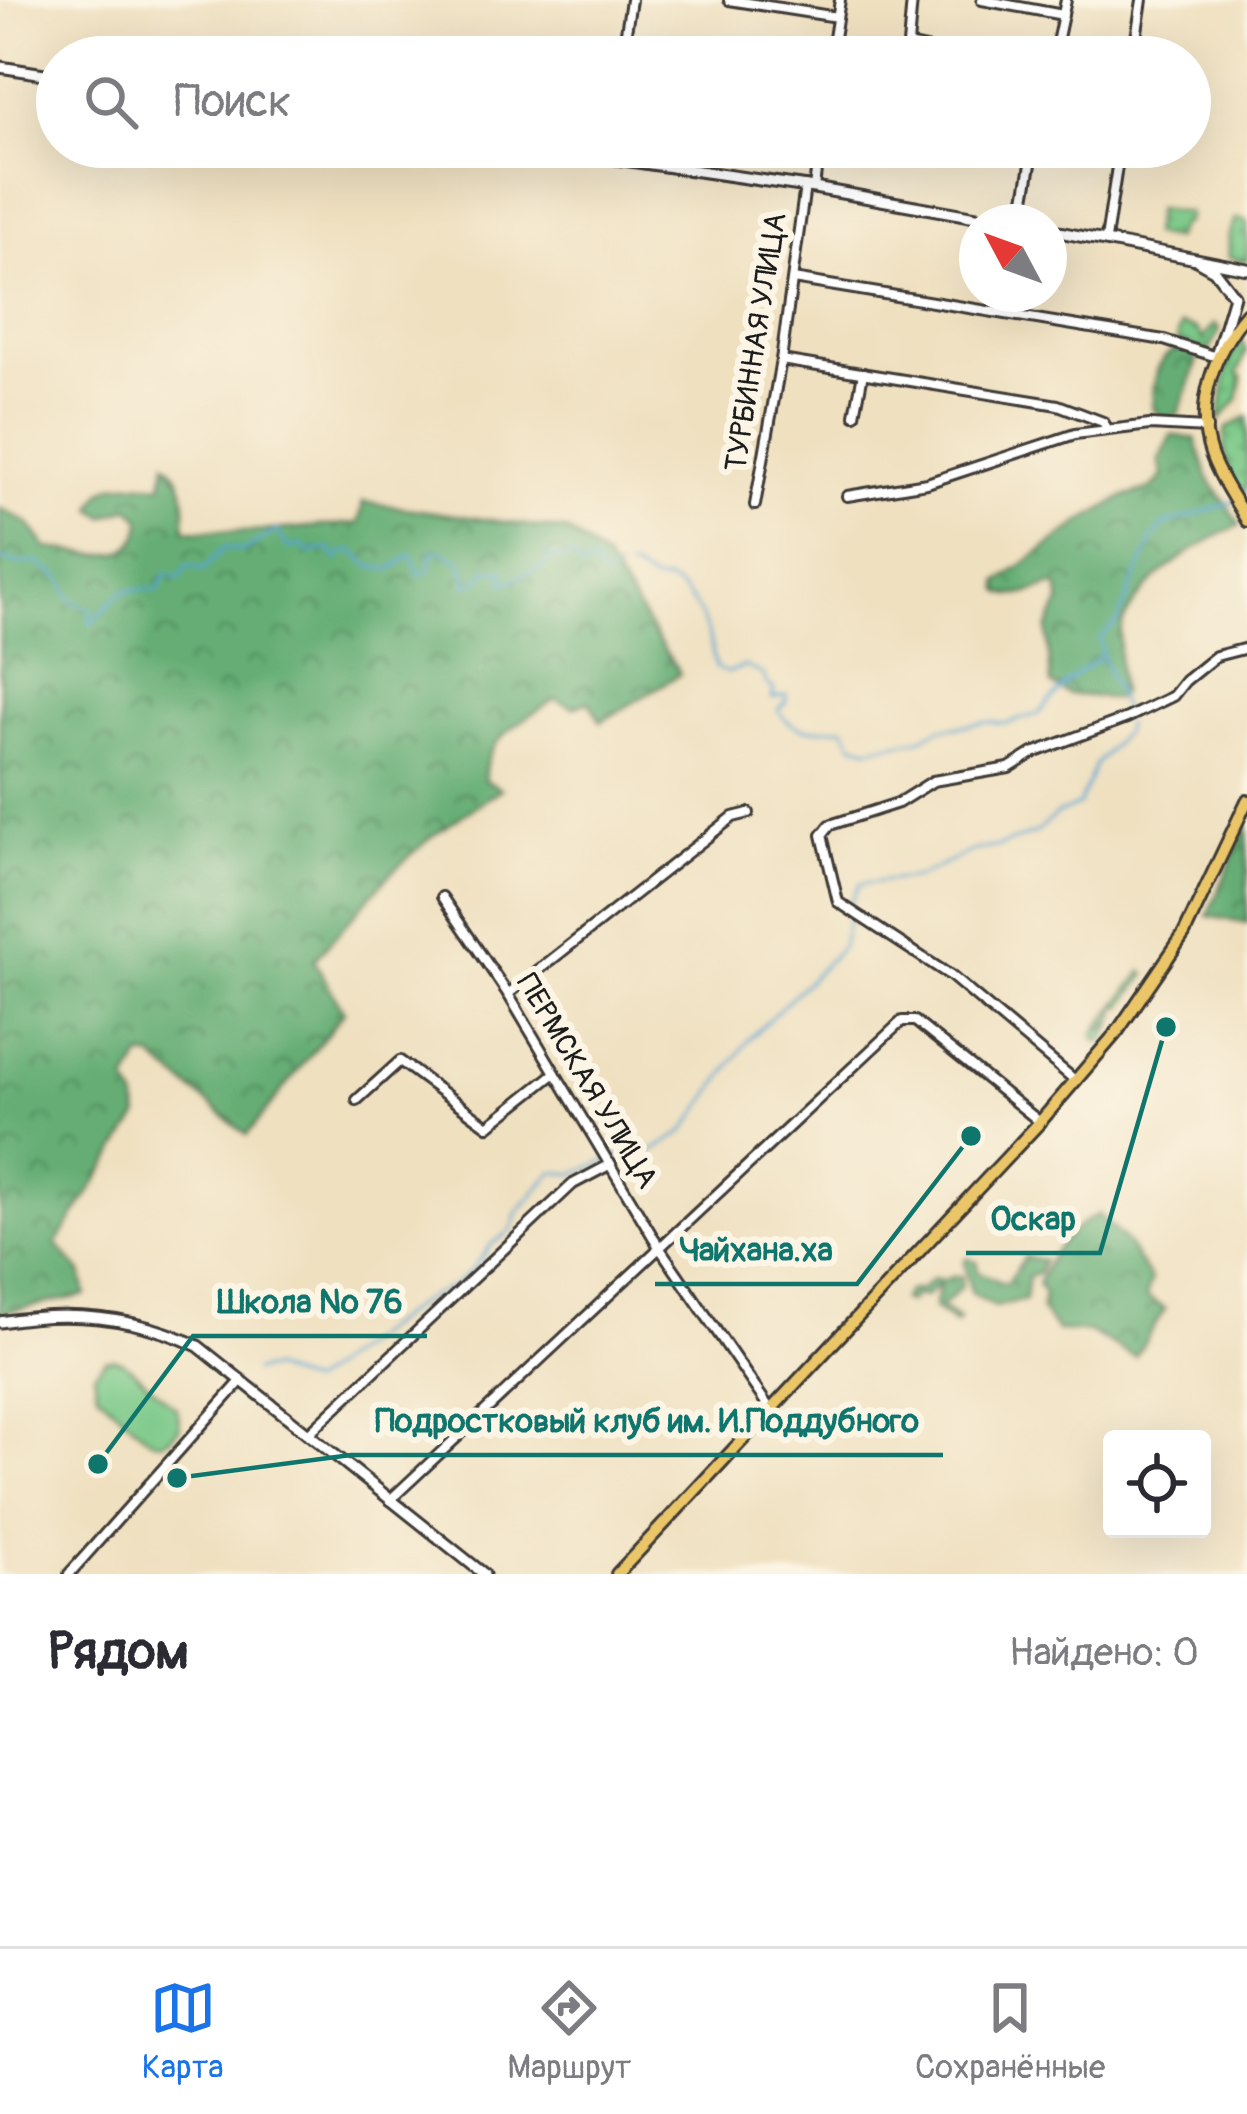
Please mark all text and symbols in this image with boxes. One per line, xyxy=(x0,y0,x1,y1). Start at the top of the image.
search box xyxy=(36,36,1211,168)
icon: search xyxy=(78,69,144,135)
text: Поиск xyxy=(174,74,291,130)
north arrow xyxy=(959,204,1067,312)
street label: ТУРБИННАЯ УЛИЦА xyxy=(717,210,795,474)
street label: ПЕРМСКАЯ УЛИЦА xyxy=(508,967,666,1195)
callout: Оскар xyxy=(966,1184,1100,1253)
text: Оскар xyxy=(990,1199,1076,1240)
callout: Чайхана.ха xyxy=(655,1215,857,1284)
text: Чайхана.ха xyxy=(679,1230,833,1271)
callout: Школа № 76 xyxy=(193,1267,427,1336)
text: Школа № 76 xyxy=(216,1282,403,1323)
callout: Подростковый клуб им. И.Поддубного xyxy=(351,1386,943,1455)
text: Подростковый клуб им. И.Поддубного xyxy=(375,1401,919,1442)
map controls xyxy=(1103,1430,1211,1538)
button: locate xyxy=(1103,1430,1211,1538)
text: Рядом xyxy=(48,1620,189,1684)
text: Найдено: 0 xyxy=(1009,1628,1199,1677)
tab: Карта xyxy=(142,1975,224,2088)
tab: Маршрут xyxy=(507,1975,631,2088)
tab: Сохранённые xyxy=(915,1975,1105,2088)

